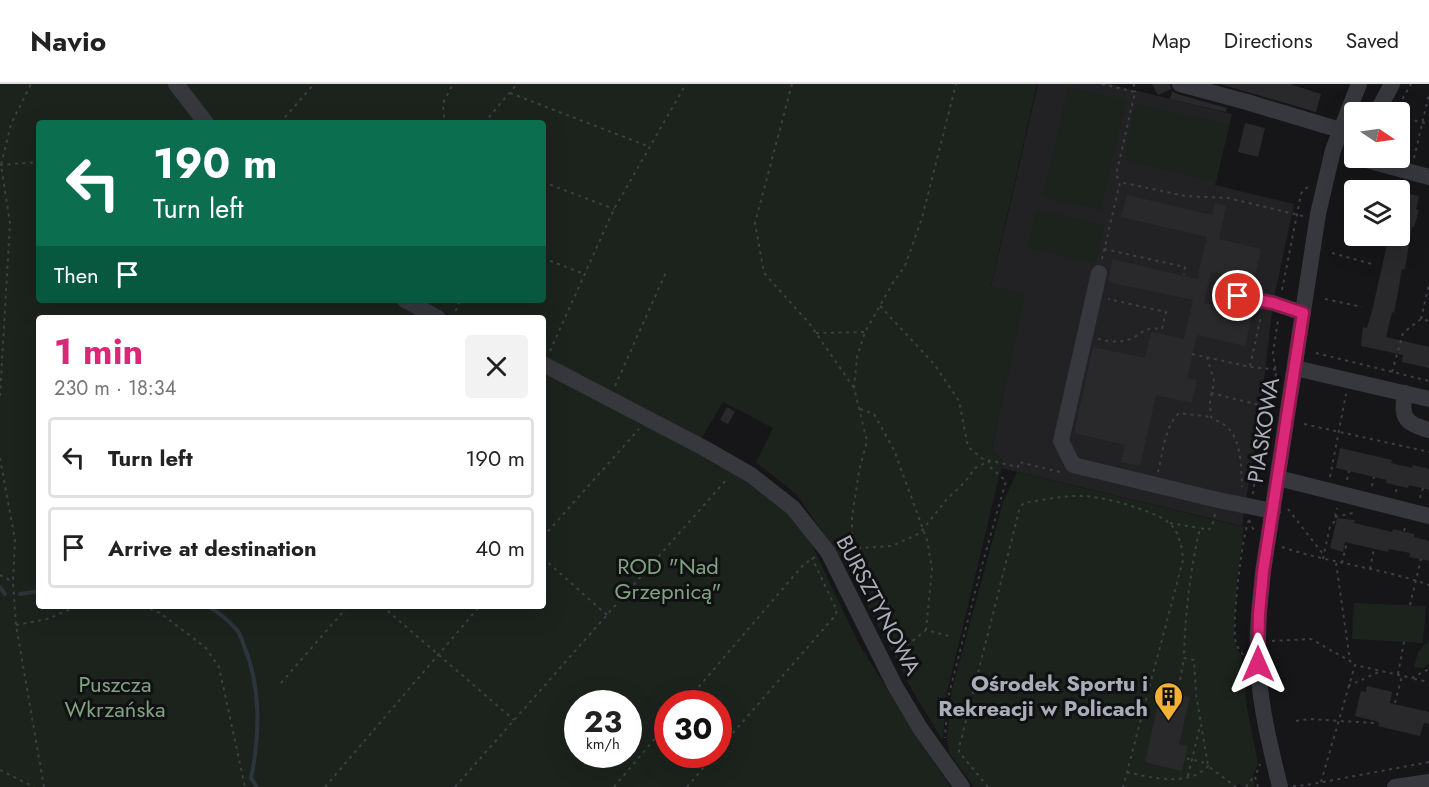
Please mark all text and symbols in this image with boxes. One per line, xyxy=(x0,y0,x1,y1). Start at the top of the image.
text: Navio xyxy=(30,21,106,62)
text: Map xyxy=(1152,26,1191,56)
text: Directions xyxy=(1224,26,1313,56)
text: Saved xyxy=(1346,26,1399,56)
north arrow xyxy=(1344,102,1410,168)
map controls xyxy=(1344,102,1410,246)
text: 190 m xyxy=(153,133,277,194)
icon: left xyxy=(54,144,132,222)
button: layers xyxy=(1344,180,1410,246)
text: Turn left xyxy=(153,189,243,228)
icon: arrive xyxy=(111,258,144,291)
text: Then xyxy=(54,259,99,291)
pin xyxy=(1212,270,1263,321)
icon: arrive xyxy=(1221,279,1254,312)
text: 1 min xyxy=(54,325,143,377)
button: close xyxy=(465,335,528,398)
text: 230 m · 18:34 xyxy=(54,374,176,403)
street label: PIASKOWA xyxy=(1239,375,1287,485)
icon: left xyxy=(57,441,90,474)
text: Turn left xyxy=(108,442,193,474)
text: 190 m xyxy=(465,442,525,474)
street label: BURSZTYNOWA xyxy=(829,529,930,681)
icon: arrive xyxy=(57,531,90,564)
text: Arrive at destination xyxy=(108,532,317,564)
text: 40 m xyxy=(475,532,525,564)
park label: ROD "Nad Grzepnicą" xyxy=(615,550,721,607)
position arrow xyxy=(1226,632,1290,696)
place label: Ośrodek Sportu i Rekreacji w Policach xyxy=(938,667,1148,724)
park label: Puszcza Wkrzańska xyxy=(64,668,166,725)
building icon: Ośrodek Sportu i Rekreacji w Policach xyxy=(1153,680,1185,722)
speed limit sign: 30 xyxy=(654,690,732,768)
text: 23 xyxy=(584,700,622,743)
text: km/h xyxy=(586,733,620,755)

